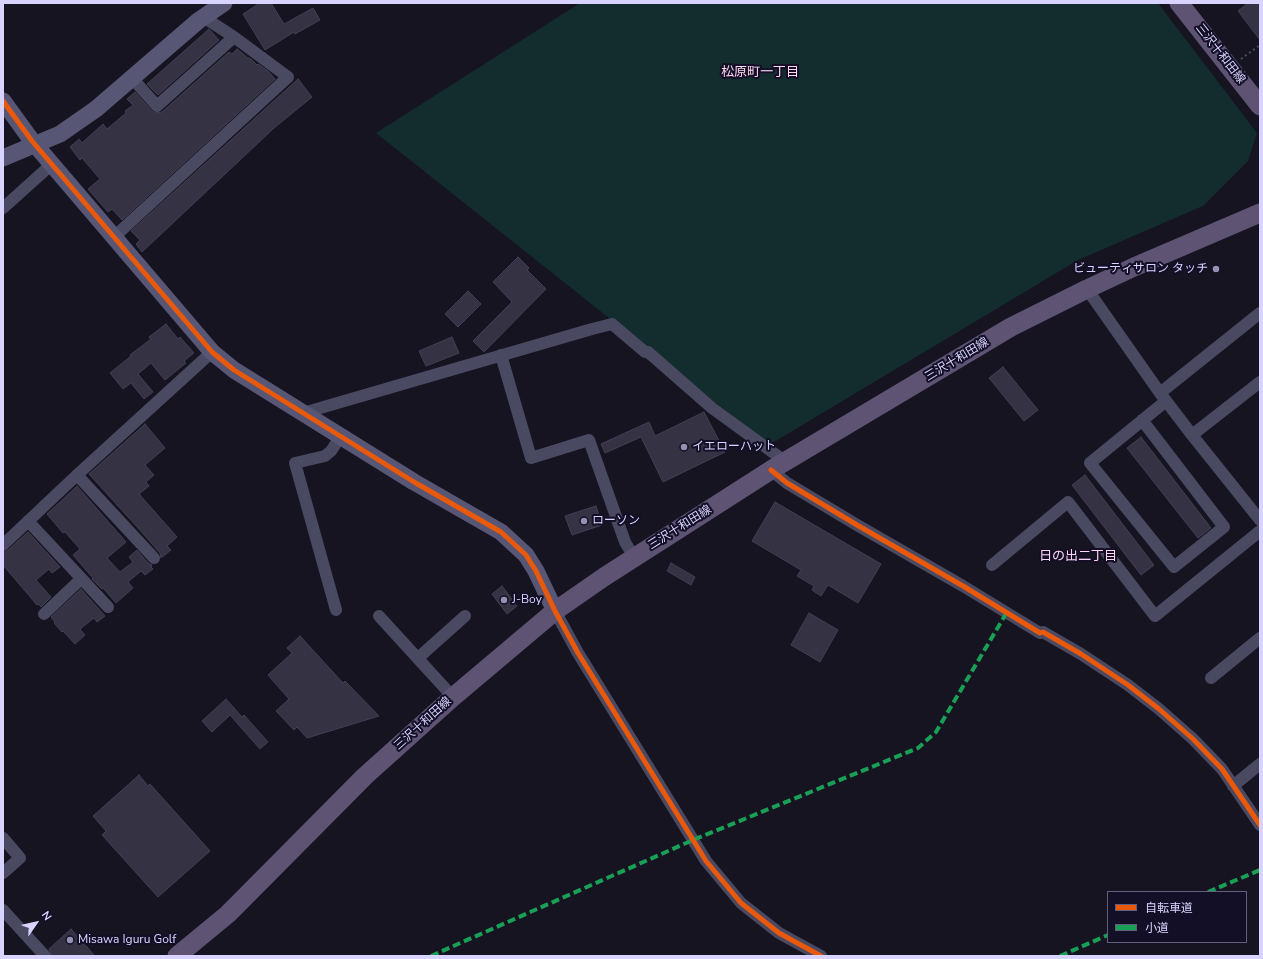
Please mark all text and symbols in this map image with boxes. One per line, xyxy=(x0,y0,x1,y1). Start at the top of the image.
street label: 三沢十和田線 xyxy=(1192,21,1248,87)
district label: 松原町一丁目 xyxy=(721,65,799,81)
place label: ビューティサロン タッチ xyxy=(1073,262,1208,276)
marker: ビューティサロン タッチ xyxy=(1211,264,1221,274)
street label: 三沢十和田線 xyxy=(922,335,992,385)
place label: イエローハット xyxy=(692,440,776,454)
marker: イエローハット xyxy=(679,442,689,452)
street label: 三沢十和田線 xyxy=(646,503,714,553)
place label: ローソン xyxy=(592,514,640,528)
marker: ローソン xyxy=(579,516,589,526)
district label: 日の出二丁目 xyxy=(1039,549,1117,565)
place label: J-Boy xyxy=(512,593,542,607)
marker: J-Boy xyxy=(499,595,509,605)
street label: 三沢十和田線 xyxy=(391,695,455,753)
legend xyxy=(1107,891,1247,943)
text: 自転車道 xyxy=(1145,900,1193,916)
north arrow xyxy=(16,903,56,943)
text: N xyxy=(38,908,55,924)
text: 小道 xyxy=(1145,920,1169,936)
place label: Misawa Iguru Golf xyxy=(78,933,176,947)
marker: Misawa Iguru Golf xyxy=(65,935,75,945)

